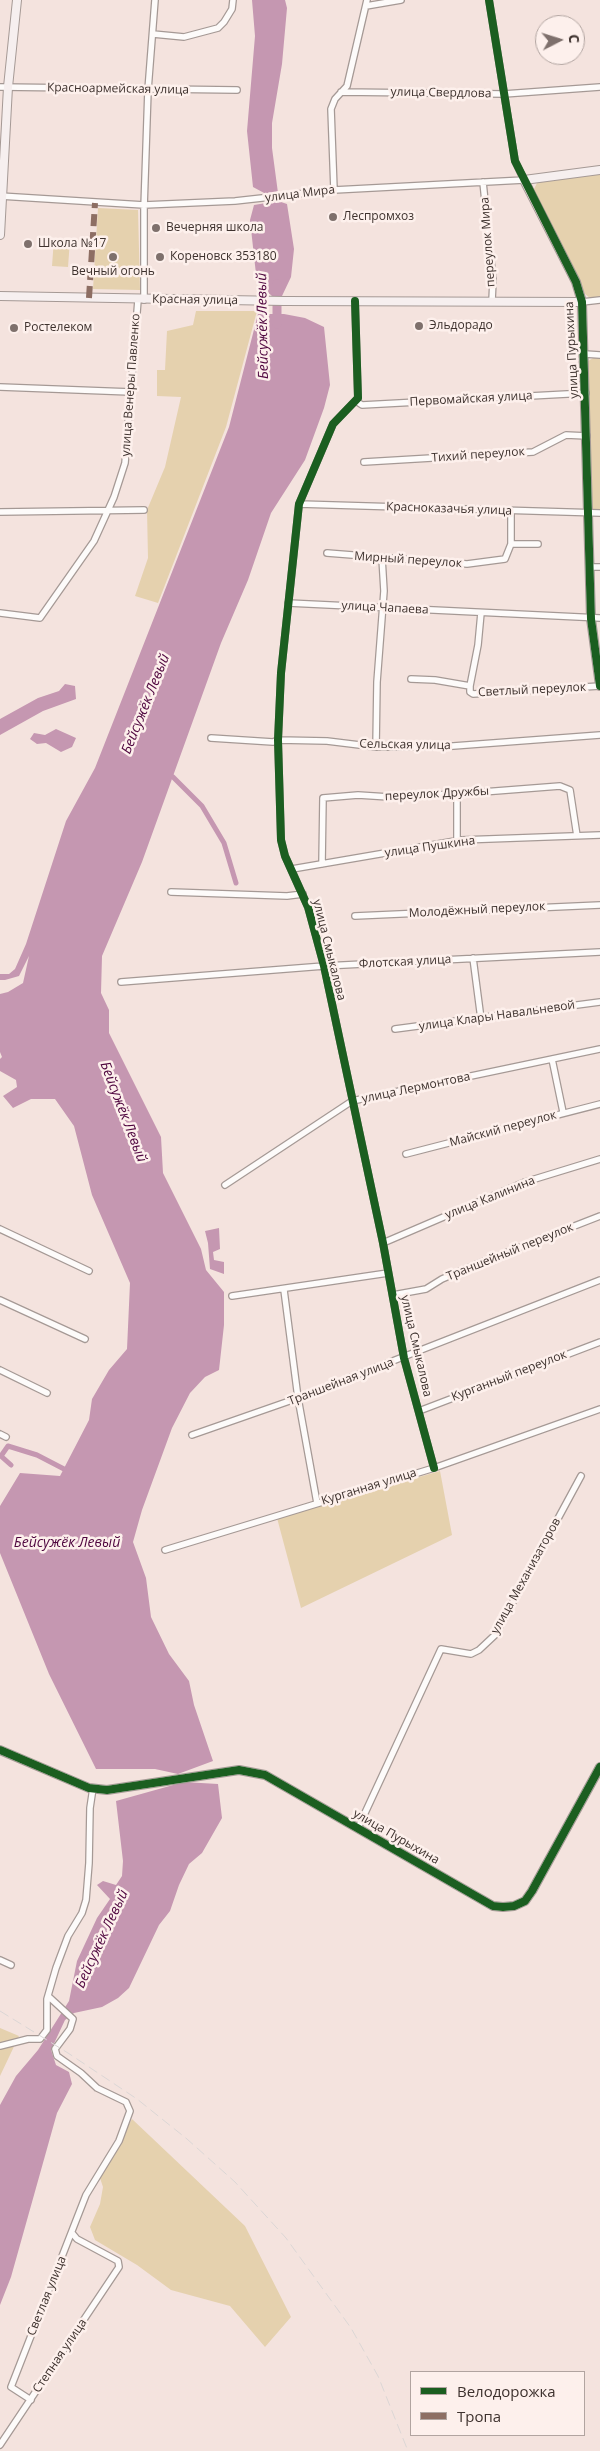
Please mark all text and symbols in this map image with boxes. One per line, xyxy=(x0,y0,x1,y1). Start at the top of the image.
north arrow xyxy=(535,15,585,65)
text: С xyxy=(565,33,584,44)
street label: Красноармейская улица xyxy=(47,81,189,97)
street label: улица Свердлова xyxy=(390,85,492,101)
street label: улица Мира xyxy=(264,183,336,205)
street label: переулок Мира xyxy=(478,197,498,287)
place label: Леспромхоз xyxy=(343,210,414,224)
marker: Леспромхоз xyxy=(327,211,339,223)
place label: Вечерняя школа xyxy=(166,221,263,235)
marker: Вечерняя школа xyxy=(150,222,162,234)
place label: Школа №17 xyxy=(38,237,106,251)
marker: Школа №17 xyxy=(22,238,34,250)
place label: Кореновск 353180 xyxy=(170,250,277,264)
marker: Вечный огонь xyxy=(107,251,119,263)
marker: Кореновск 353180 xyxy=(154,251,166,263)
place label: Вечный огонь xyxy=(71,265,155,279)
water label: Бейсужёк Левый xyxy=(254,273,272,379)
street label: Красная улица xyxy=(152,292,238,308)
street label: улица Пурыхина xyxy=(562,301,582,399)
street label: улица Венеры Павленко xyxy=(119,313,143,457)
place label: Эльдорадо xyxy=(429,319,493,333)
marker: Эльдорадо xyxy=(413,320,425,332)
place label: Ростелеком xyxy=(24,321,92,335)
marker: Ростелеком xyxy=(8,322,20,334)
street label: Первомайская улица xyxy=(409,389,533,409)
street label: Тихий переулок xyxy=(431,445,525,465)
street label: Красноказачья улица xyxy=(386,500,512,518)
street label: Мирный переулок xyxy=(354,549,462,571)
street label: улица Чапаева xyxy=(341,599,429,617)
water label: Бейсужёк Левый xyxy=(118,652,174,756)
street label: Светлый переулок xyxy=(478,680,586,700)
street label: Сельская улица xyxy=(359,737,451,753)
street label: переулок Дружбы xyxy=(384,784,490,804)
street label: улица Пушкина xyxy=(384,834,476,860)
street label: улица Смыкалова xyxy=(309,898,349,1002)
street label: Молодёжный переулок xyxy=(408,899,546,921)
street label: Флотская улица xyxy=(359,952,451,972)
street label: улица Клары Навальневой xyxy=(418,998,576,1034)
water label: Бейсужёк Левый xyxy=(96,1059,150,1165)
street label: улица Лермонтова xyxy=(361,1069,471,1107)
street label: Майский переулок xyxy=(448,1108,558,1150)
street label: улица Калинина xyxy=(443,1173,537,1223)
street label: Траншейный переулок xyxy=(445,1220,575,1284)
street label: улица Смыкалова xyxy=(397,1294,435,1398)
street label: Курганный переулок xyxy=(449,1347,569,1405)
street label: Траншейная улица xyxy=(286,1355,396,1409)
street label: Курганная улица xyxy=(320,1466,418,1508)
street label: улица Механизаторов xyxy=(488,1516,564,1636)
water label: Бейсужёк Левый xyxy=(14,1535,120,1551)
street label: улица Пурыхина xyxy=(350,1806,442,1868)
water label: Бейсужёк Левый xyxy=(72,1887,132,1991)
street label: Светлая улица xyxy=(24,2254,70,2338)
street label: Степная улица xyxy=(30,2316,90,2396)
legend xyxy=(410,2371,585,2436)
text: Велодорожка xyxy=(457,2381,556,2401)
text: Тропа xyxy=(457,2406,501,2426)

